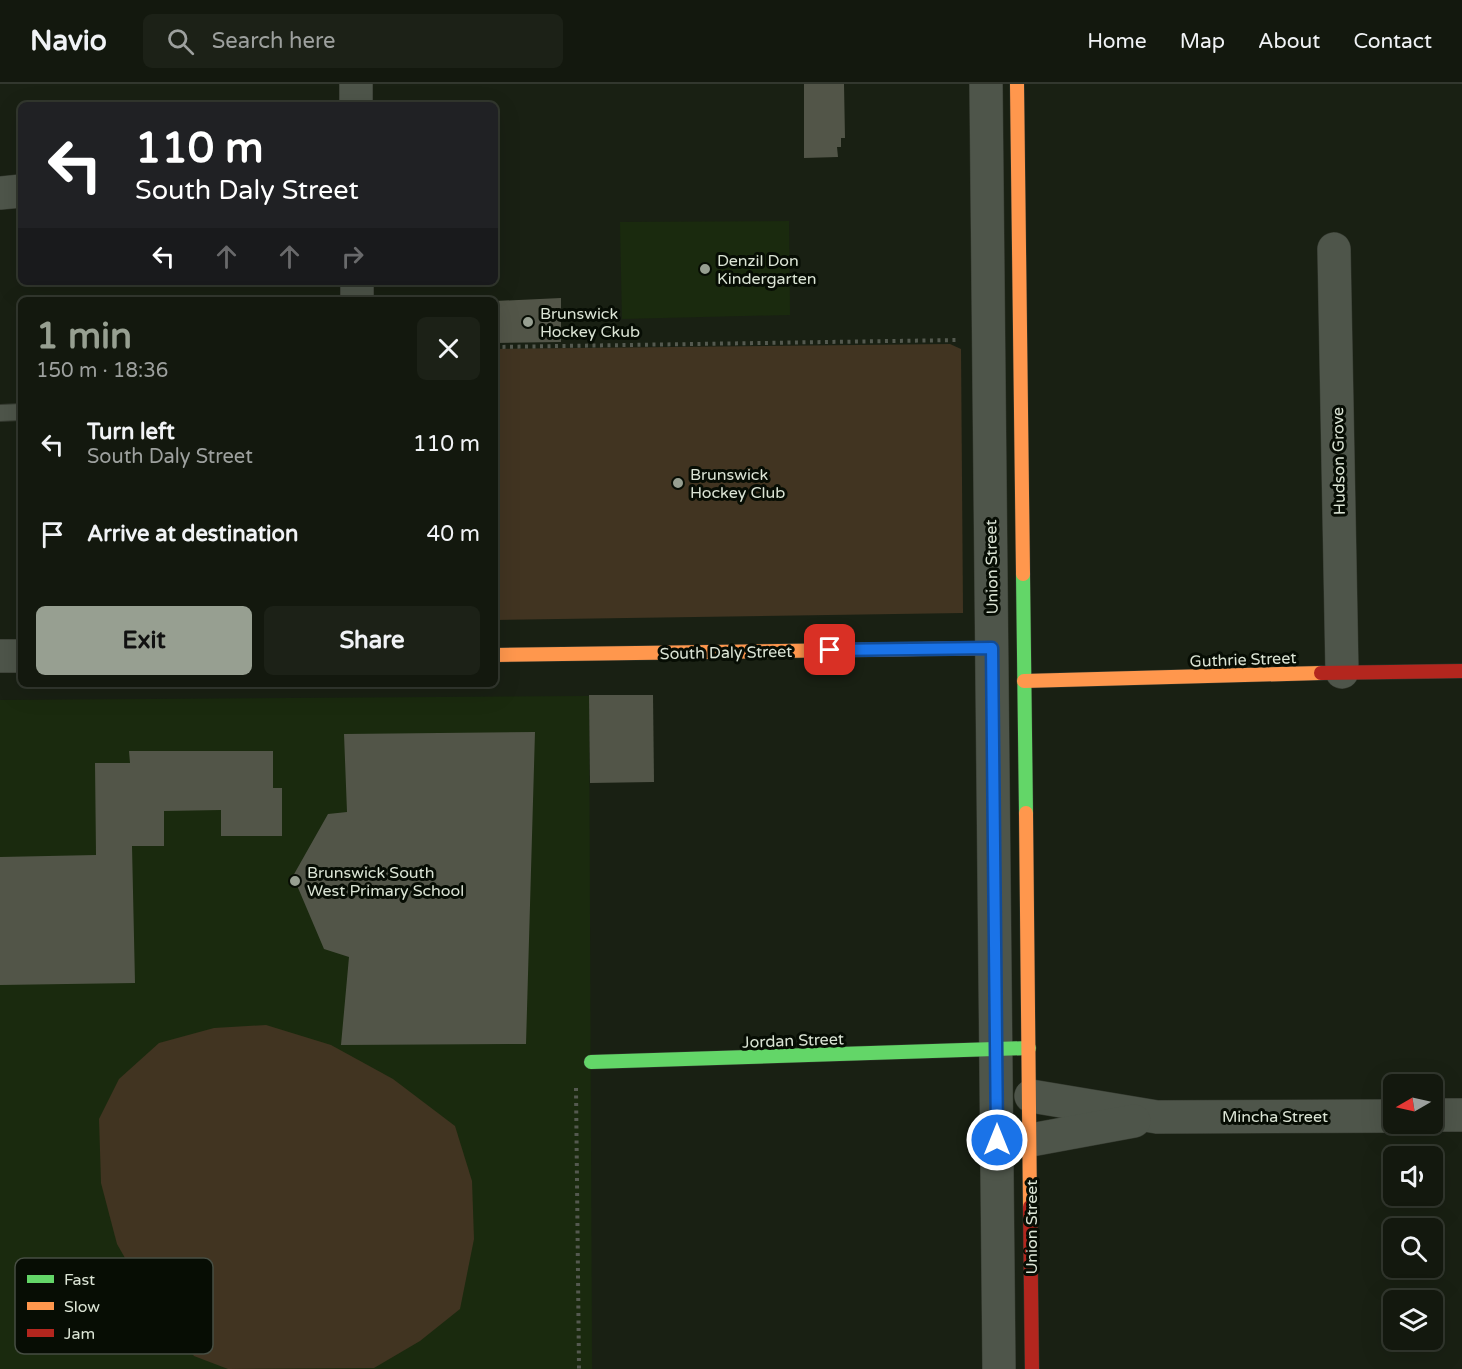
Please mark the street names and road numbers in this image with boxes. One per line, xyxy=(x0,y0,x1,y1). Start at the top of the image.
street label: Hudson Grove xyxy=(1328,407,1350,515)
street label: Union Street xyxy=(981,519,1003,615)
street label: South Daly Street xyxy=(660,642,793,664)
street label: Guthrie Street xyxy=(1189,648,1297,672)
street label: Jordan Street xyxy=(742,1029,844,1053)
street label: Mincha Street xyxy=(1222,1107,1328,1127)
street label: Union Street xyxy=(1022,1180,1042,1274)

